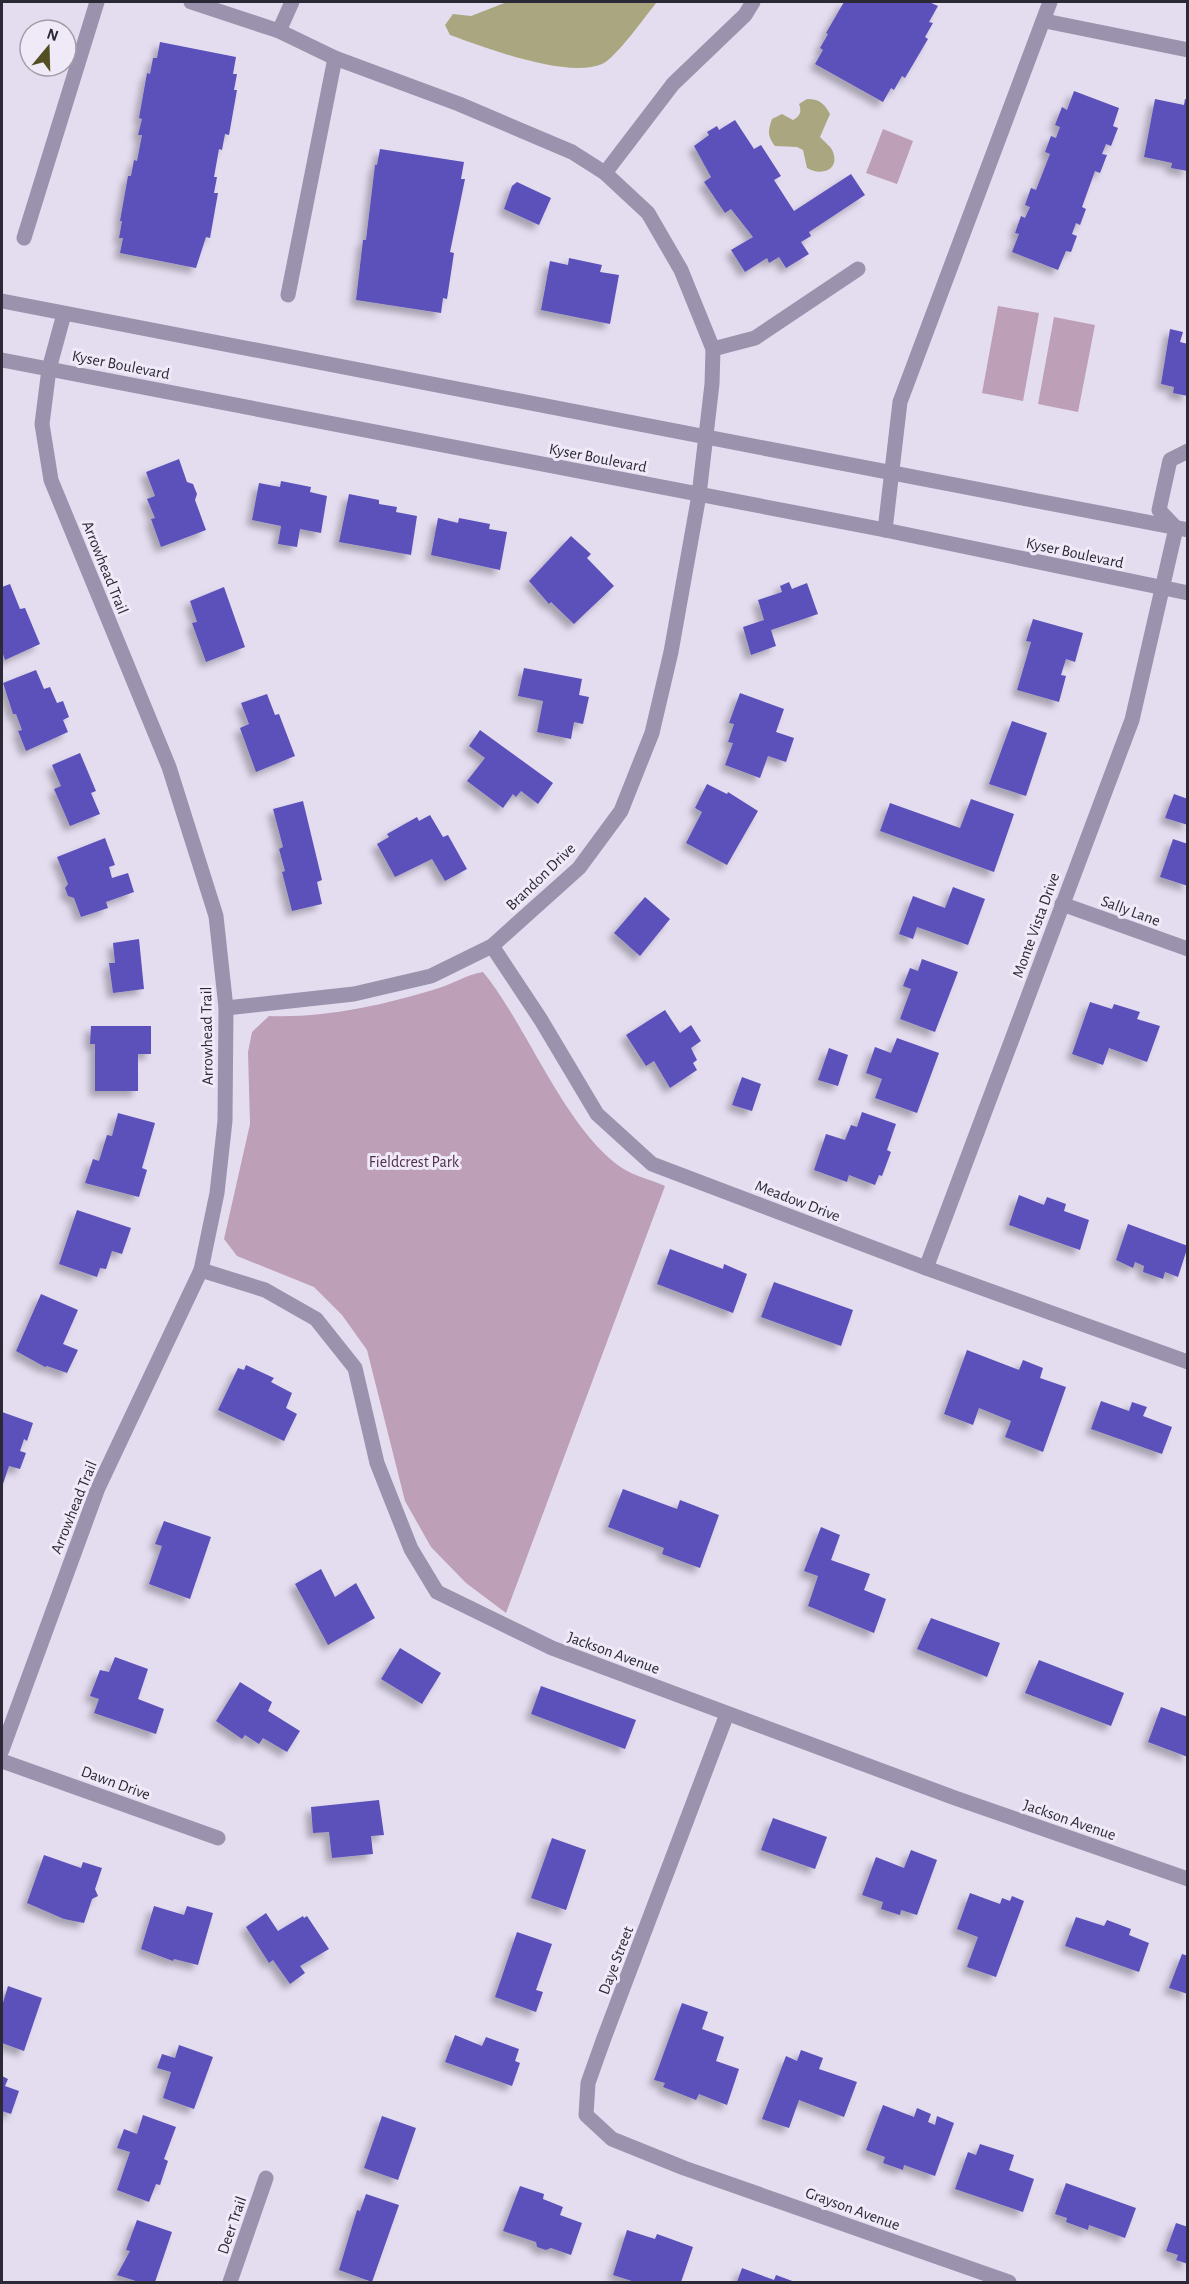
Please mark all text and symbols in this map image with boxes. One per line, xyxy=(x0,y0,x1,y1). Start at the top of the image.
north arrow xyxy=(18,18,78,78)
text: N xyxy=(45,25,60,44)
street label: Kyser Boulevard xyxy=(70,348,171,383)
street label: Kyser Boulevard xyxy=(547,441,648,476)
street label: Arrowhead Trail xyxy=(79,519,131,616)
street label: Kyser Boulevard xyxy=(1024,535,1125,572)
street label: Brandon Drive xyxy=(503,840,578,913)
street label: Monte Vista Drive xyxy=(1010,871,1062,980)
street label: Sally Lane xyxy=(1099,893,1162,930)
street label: Arrowhead Trail xyxy=(198,986,216,1086)
park label: Fieldcrest Park xyxy=(369,1154,460,1170)
street label: Meadow Drive xyxy=(753,1177,842,1224)
street label: Arrowhead Trail xyxy=(48,1459,100,1556)
street label: Jackson Avenue xyxy=(566,1629,662,1677)
street label: Dawn Drive xyxy=(79,1763,152,1803)
street label: Jackson Avenue xyxy=(1021,1797,1118,1843)
street label: Daye Street xyxy=(596,1924,637,1997)
street label: Grayson Avenue xyxy=(803,2184,902,2234)
street label: Deer Trail xyxy=(215,2194,249,2256)

